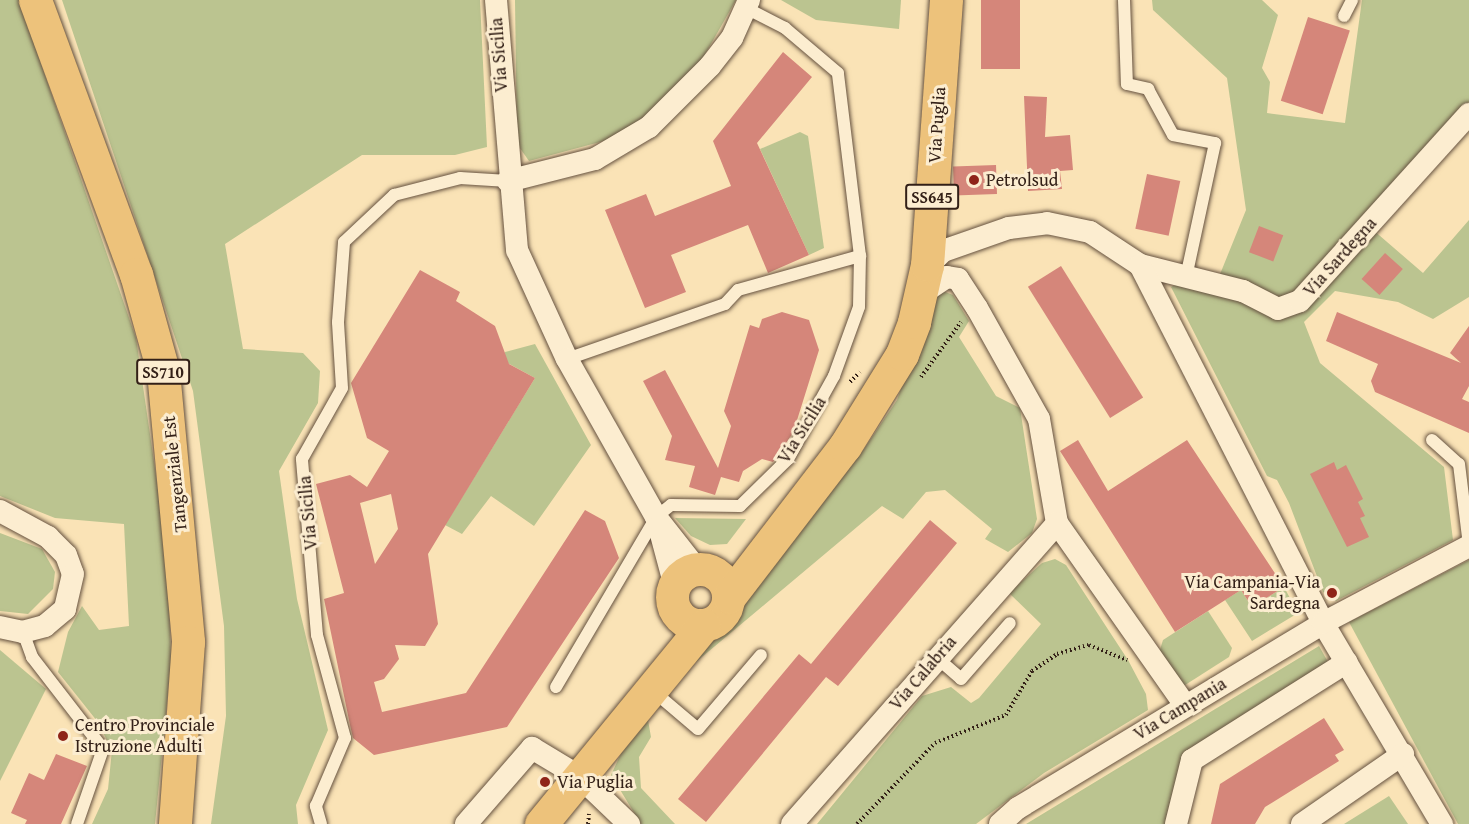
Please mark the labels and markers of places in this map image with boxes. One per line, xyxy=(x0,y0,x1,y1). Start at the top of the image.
place label: Petrolsud xyxy=(986,169,1058,191)
marker: Petrolsud xyxy=(967,173,981,187)
place label: Via Campania-Via Sardegna xyxy=(1184,572,1320,614)
marker: Via Campania-Via Sardegna xyxy=(1325,586,1339,600)
place label: Centro Provinciale Istruzione Adulti xyxy=(75,715,215,758)
marker: Centro Provinciale Istruzione Adulti xyxy=(56,729,70,743)
place label: Via Puglia xyxy=(557,771,633,793)
marker: Via Puglia xyxy=(538,775,552,789)

